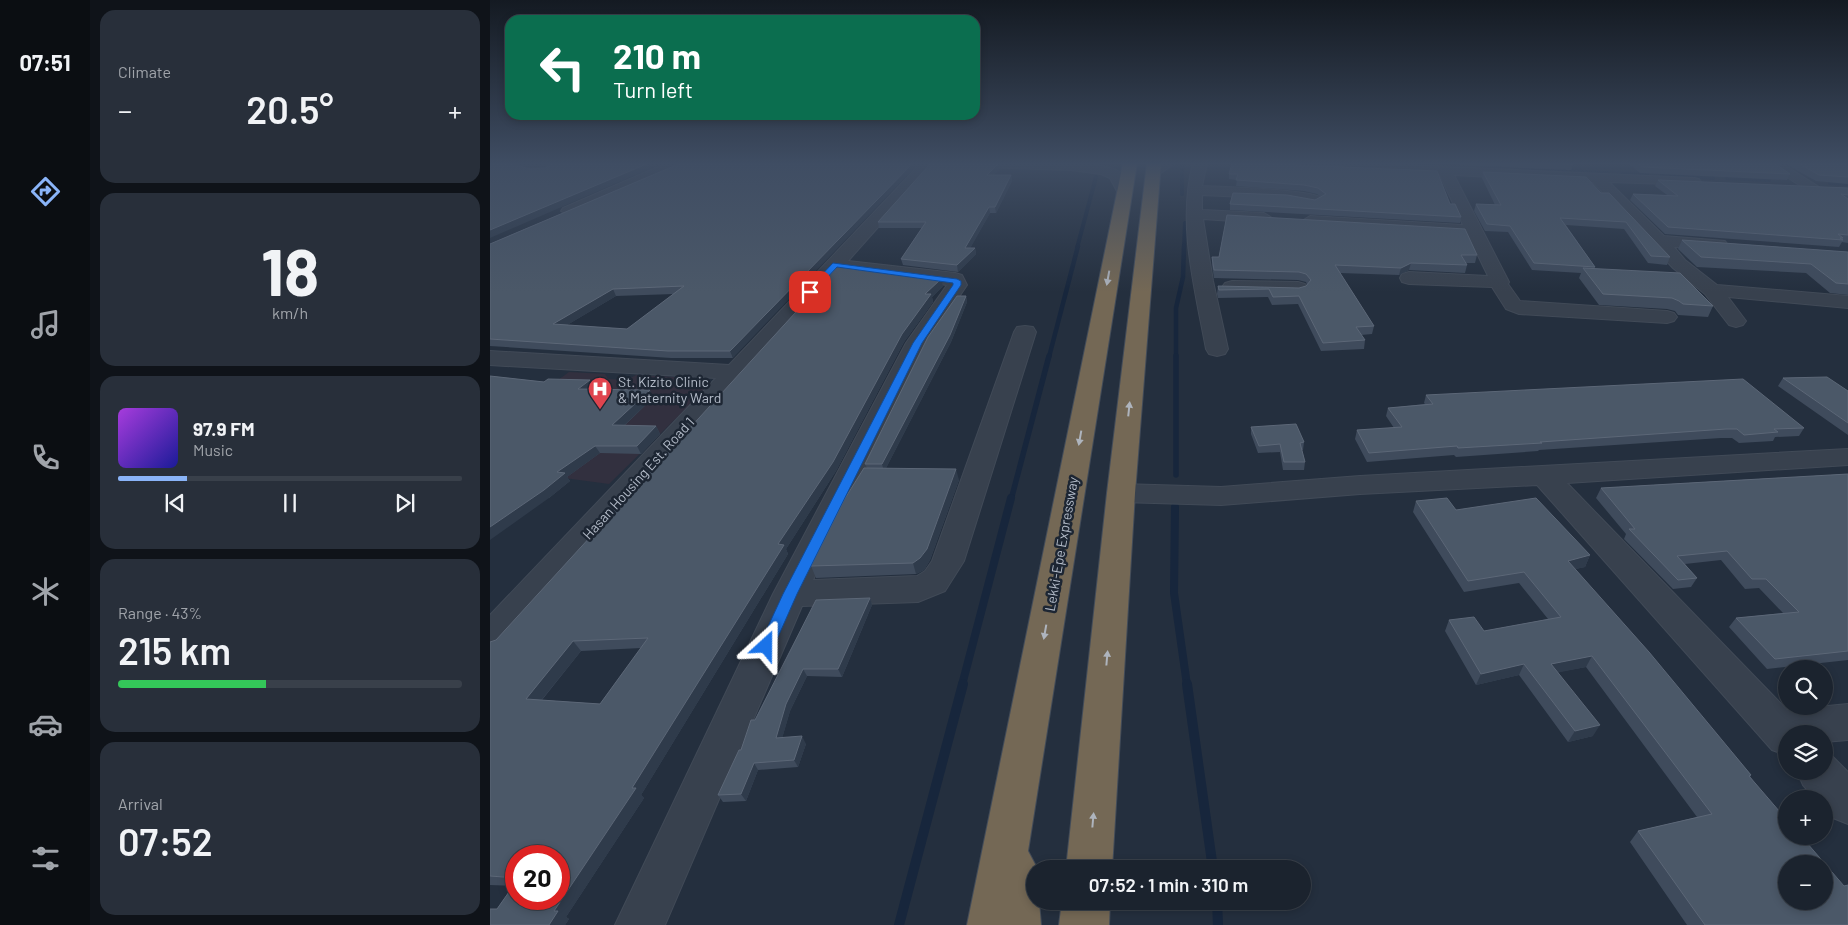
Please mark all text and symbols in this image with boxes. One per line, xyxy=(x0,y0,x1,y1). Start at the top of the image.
text: 210 m xyxy=(613,34,701,76)
icon: left xyxy=(530,35,595,100)
text: 07:51 xyxy=(20,49,70,75)
text: Climate xyxy=(118,62,171,81)
text: Turn left xyxy=(613,76,693,102)
text: 20.5° xyxy=(246,86,334,132)
text: − xyxy=(118,93,132,127)
text: + xyxy=(448,93,462,127)
icon: directions xyxy=(28,174,63,209)
text: 18 xyxy=(261,231,319,309)
one-way arrow xyxy=(1104,270,1112,286)
pin xyxy=(789,271,831,313)
icon: arrive xyxy=(796,278,824,306)
text: km/h xyxy=(272,303,308,322)
icon: music xyxy=(28,307,63,342)
place label: St. Kizito Clinic & Maternity Ward xyxy=(618,373,721,406)
hospital icon: St. Kizito Clinic & Maternity Ward xyxy=(587,376,613,410)
one-way arrow xyxy=(1125,401,1133,417)
street label: Hasan Housing Est. Road 1 xyxy=(579,413,697,543)
text: 97.9 FM xyxy=(193,417,255,440)
one-way arrow xyxy=(1075,430,1083,446)
icon: phone xyxy=(28,440,63,475)
text: Music xyxy=(193,440,233,459)
street label: Lekki-Epe Expressway xyxy=(1041,475,1081,613)
icon: previous xyxy=(161,489,189,517)
icon: pause xyxy=(276,489,304,517)
icon: next xyxy=(391,489,419,517)
icon: climate xyxy=(28,574,63,609)
text: Range · 43% xyxy=(118,603,202,622)
position arrow xyxy=(739,619,791,671)
one-way arrow xyxy=(1040,625,1048,641)
text: 215 km xyxy=(118,627,231,673)
one-way arrow xyxy=(1103,650,1111,666)
map controls xyxy=(1778,660,1833,910)
button: search xyxy=(1778,660,1833,715)
icon: car xyxy=(28,707,63,742)
button: layers xyxy=(1778,725,1833,780)
button: + xyxy=(1778,790,1833,845)
text: Arrival xyxy=(118,794,163,813)
one-way arrow xyxy=(1090,812,1098,828)
text: 07:52 xyxy=(118,818,213,864)
icon: filters xyxy=(28,841,63,876)
speed limit sign: 20 xyxy=(505,845,570,910)
button: − xyxy=(1778,855,1833,910)
text: 07:52 · 1 min · 310 m xyxy=(1089,873,1248,896)

